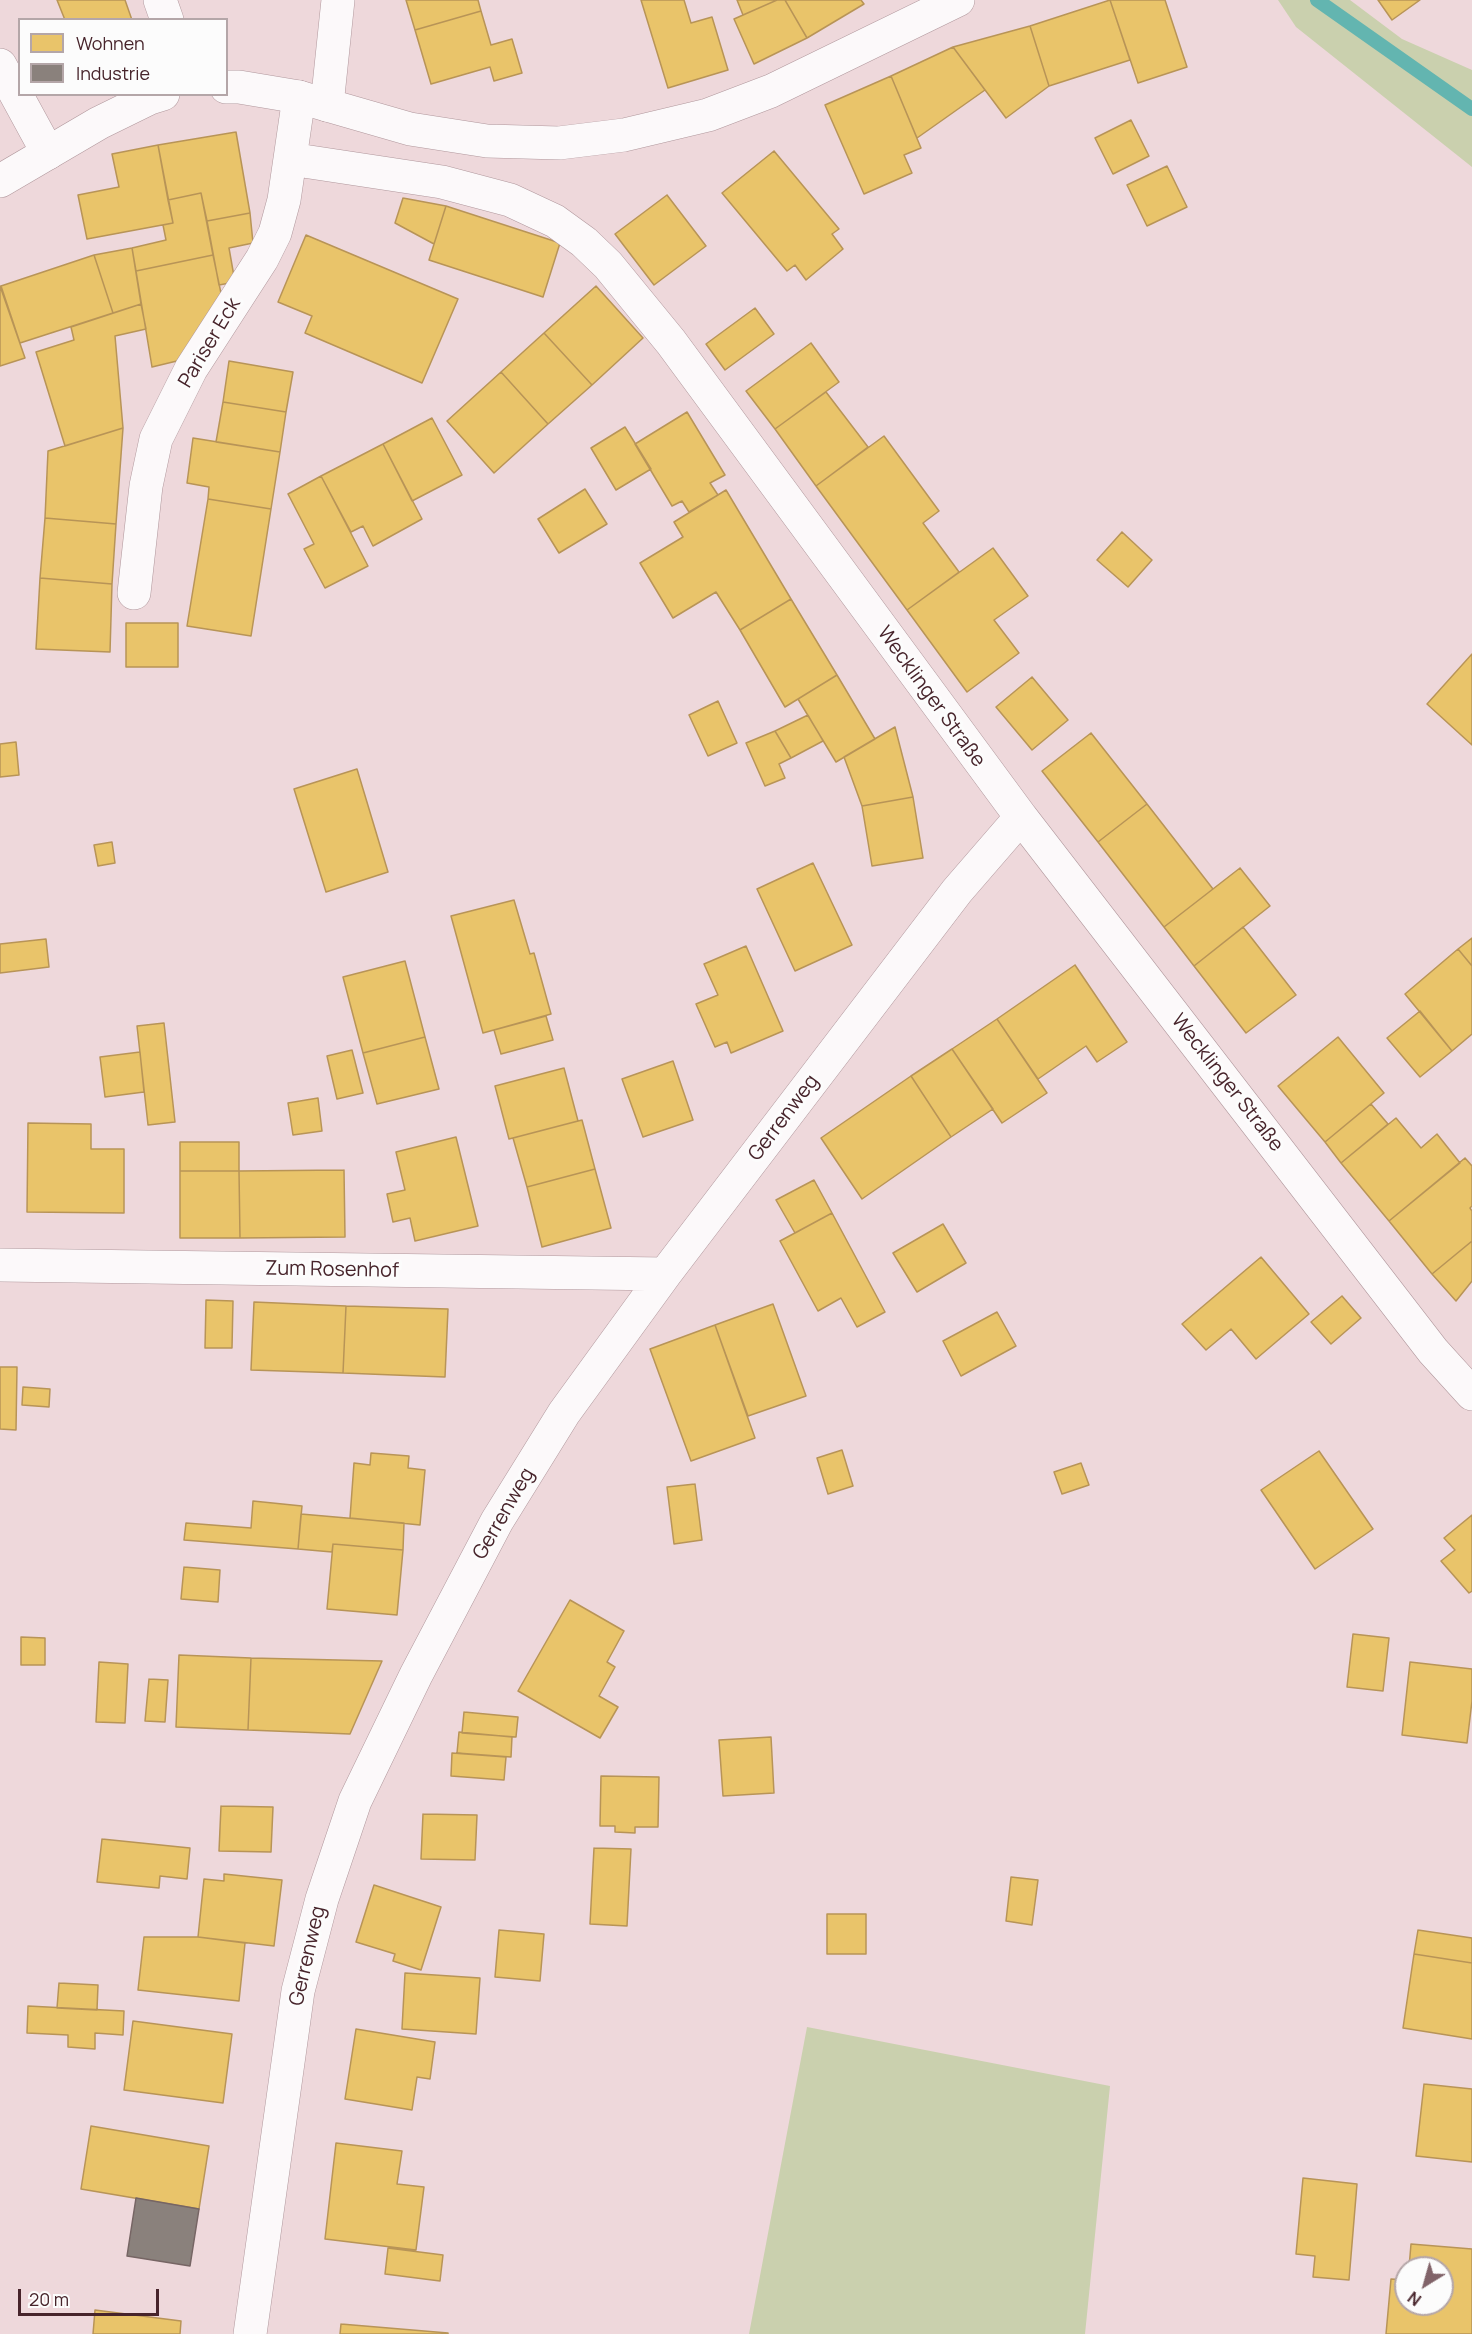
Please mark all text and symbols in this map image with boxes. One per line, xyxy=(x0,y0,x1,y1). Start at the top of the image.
legend xyxy=(18,18,228,96)
text: Wohnen xyxy=(76,31,145,55)
text: Industrie xyxy=(76,61,150,85)
street label: Pariser Eck xyxy=(174,294,246,392)
street label: Wecklinger Straße xyxy=(872,622,990,772)
street label: Wecklinger Straße xyxy=(1166,1009,1288,1157)
street label: Gerrenweg xyxy=(744,1070,824,1166)
street label: Zum Rosenhof xyxy=(265,1257,399,1283)
street label: Gerrenweg xyxy=(468,1464,540,1564)
street label: Gerrenweg xyxy=(285,1904,331,2008)
north arrow xyxy=(1394,2256,1454,2316)
scale bar xyxy=(21,2277,162,2315)
text: 20 m xyxy=(29,2287,69,2311)
text: N xyxy=(1403,2287,1426,2311)

